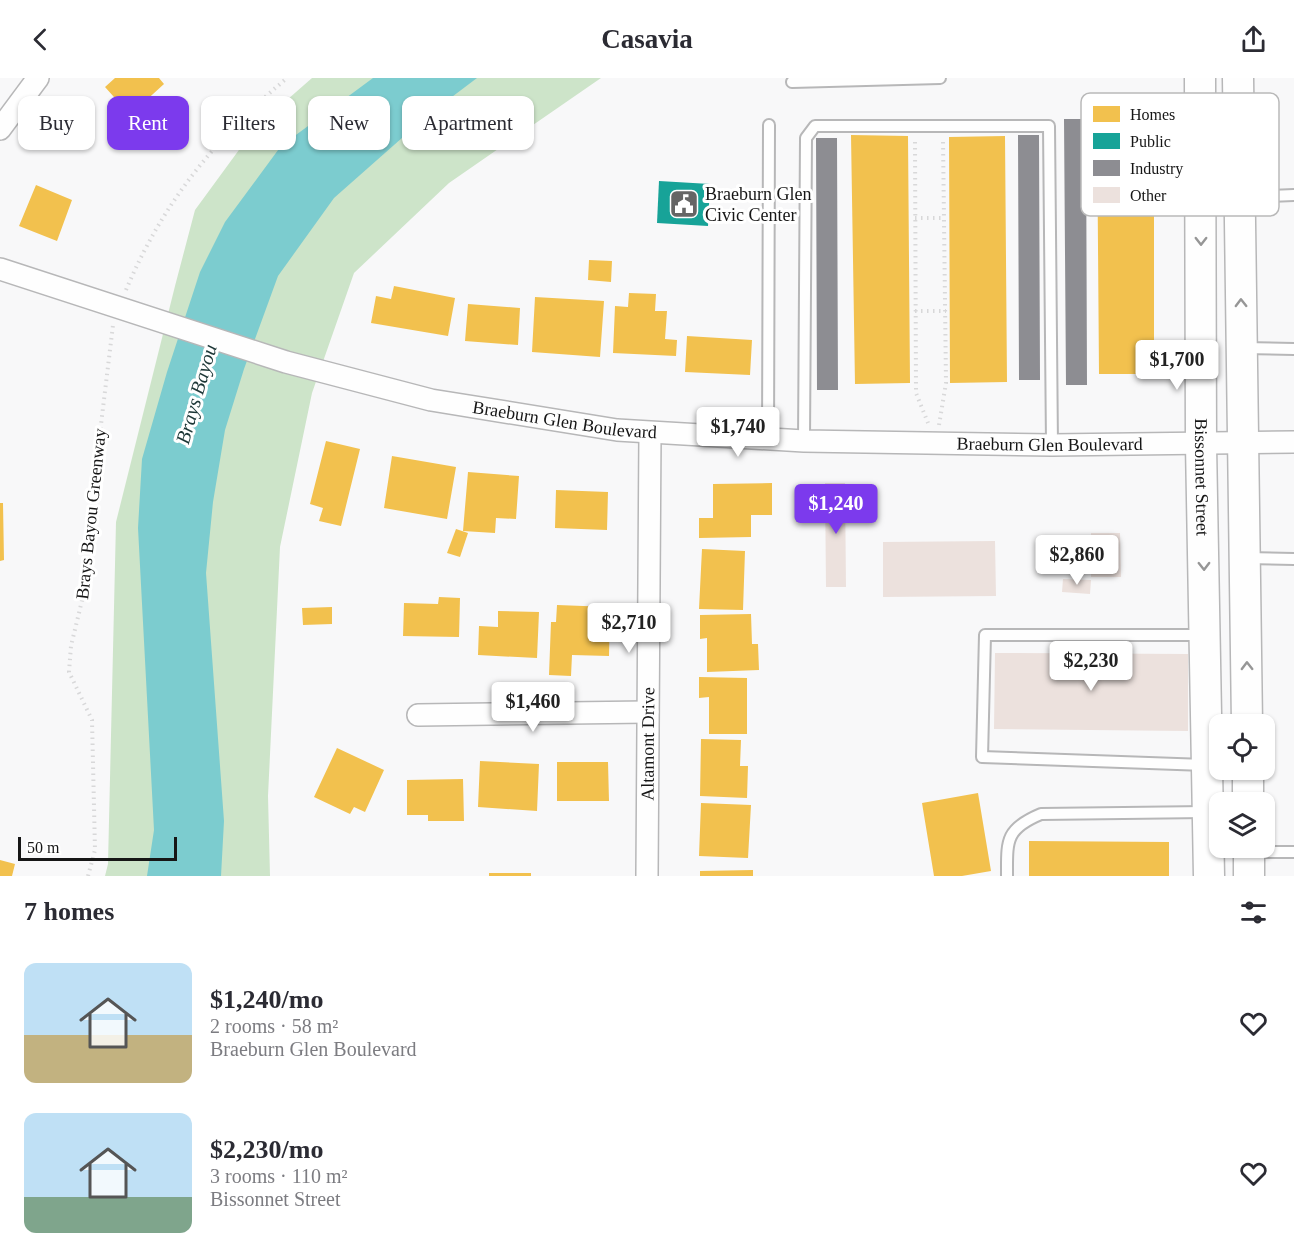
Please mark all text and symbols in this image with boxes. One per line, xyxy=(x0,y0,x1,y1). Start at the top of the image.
icon: back xyxy=(24,23,57,56)
icon: share xyxy=(1237,23,1270,56)
text: Casavia xyxy=(601,24,693,54)
legend xyxy=(1081,93,1279,216)
chip: Buy xyxy=(18,96,95,150)
chip: Rent xyxy=(107,96,189,150)
chip: Filters xyxy=(201,96,296,150)
chip: New xyxy=(308,96,390,150)
chip: Apartment xyxy=(402,96,534,150)
text: Homes xyxy=(1130,106,1175,123)
text: Public xyxy=(1130,133,1171,150)
text: Industry xyxy=(1130,160,1183,178)
place label: Braeburn Glen Civic Center xyxy=(705,184,811,225)
text: Other xyxy=(1130,187,1167,204)
public building icon: Braeburn Glen Civic Center xyxy=(668,188,700,220)
one-way arrow xyxy=(1195,237,1207,246)
one-way arrow xyxy=(1235,299,1248,308)
pin: $1,700 xyxy=(1128,340,1226,391)
water label: Brays Bayou xyxy=(171,342,222,447)
text: $1,700 xyxy=(1150,348,1205,370)
street label: Braeburn Glen Boulevard xyxy=(471,397,658,442)
pin: $1,740 xyxy=(689,407,787,458)
text: $1,740 xyxy=(711,415,766,437)
street label: Bissonnet Street xyxy=(1191,418,1213,536)
street label: Brays Bayou Greenway xyxy=(72,427,110,601)
street label: Braeburn Glen Boulevard xyxy=(956,433,1143,455)
pin: $1,240 xyxy=(787,484,885,535)
text: $1,240 xyxy=(809,492,864,514)
pin: $2,860 xyxy=(1028,535,1126,586)
text: $2,860 xyxy=(1050,543,1105,565)
one-way arrow xyxy=(1198,562,1211,571)
pin: $2,710 xyxy=(580,603,678,654)
text: $2,710 xyxy=(602,611,657,633)
pin: $2,230 xyxy=(1042,641,1140,692)
text: $2,230 xyxy=(1064,649,1119,671)
one-way arrow xyxy=(1241,662,1253,671)
pin: $1,460 xyxy=(484,682,582,733)
street label: Altamont Drive xyxy=(638,687,658,801)
text: $1,460 xyxy=(506,690,561,712)
map controls xyxy=(1209,714,1275,858)
button: locate xyxy=(1209,714,1275,780)
button: layers xyxy=(1209,792,1275,858)
scale bar xyxy=(18,834,177,862)
text: 50 m xyxy=(27,839,59,856)
icon: filters xyxy=(1237,896,1270,929)
text: 7 homes xyxy=(24,897,114,926)
text: $1,240/mo xyxy=(210,985,323,1014)
icon: home xyxy=(72,987,144,1059)
icon: heart xyxy=(1237,1007,1270,1040)
text: 2 rooms · 58 m² xyxy=(210,1015,338,1037)
text: Braeburn Glen Boulevard xyxy=(210,1038,417,1060)
text: $2,230/mo xyxy=(210,1135,323,1164)
icon: home xyxy=(72,1137,144,1209)
icon: heart xyxy=(1237,1157,1270,1190)
text: 3 rooms · 110 m² xyxy=(210,1165,347,1187)
text: Bissonnet Street xyxy=(210,1188,341,1210)

